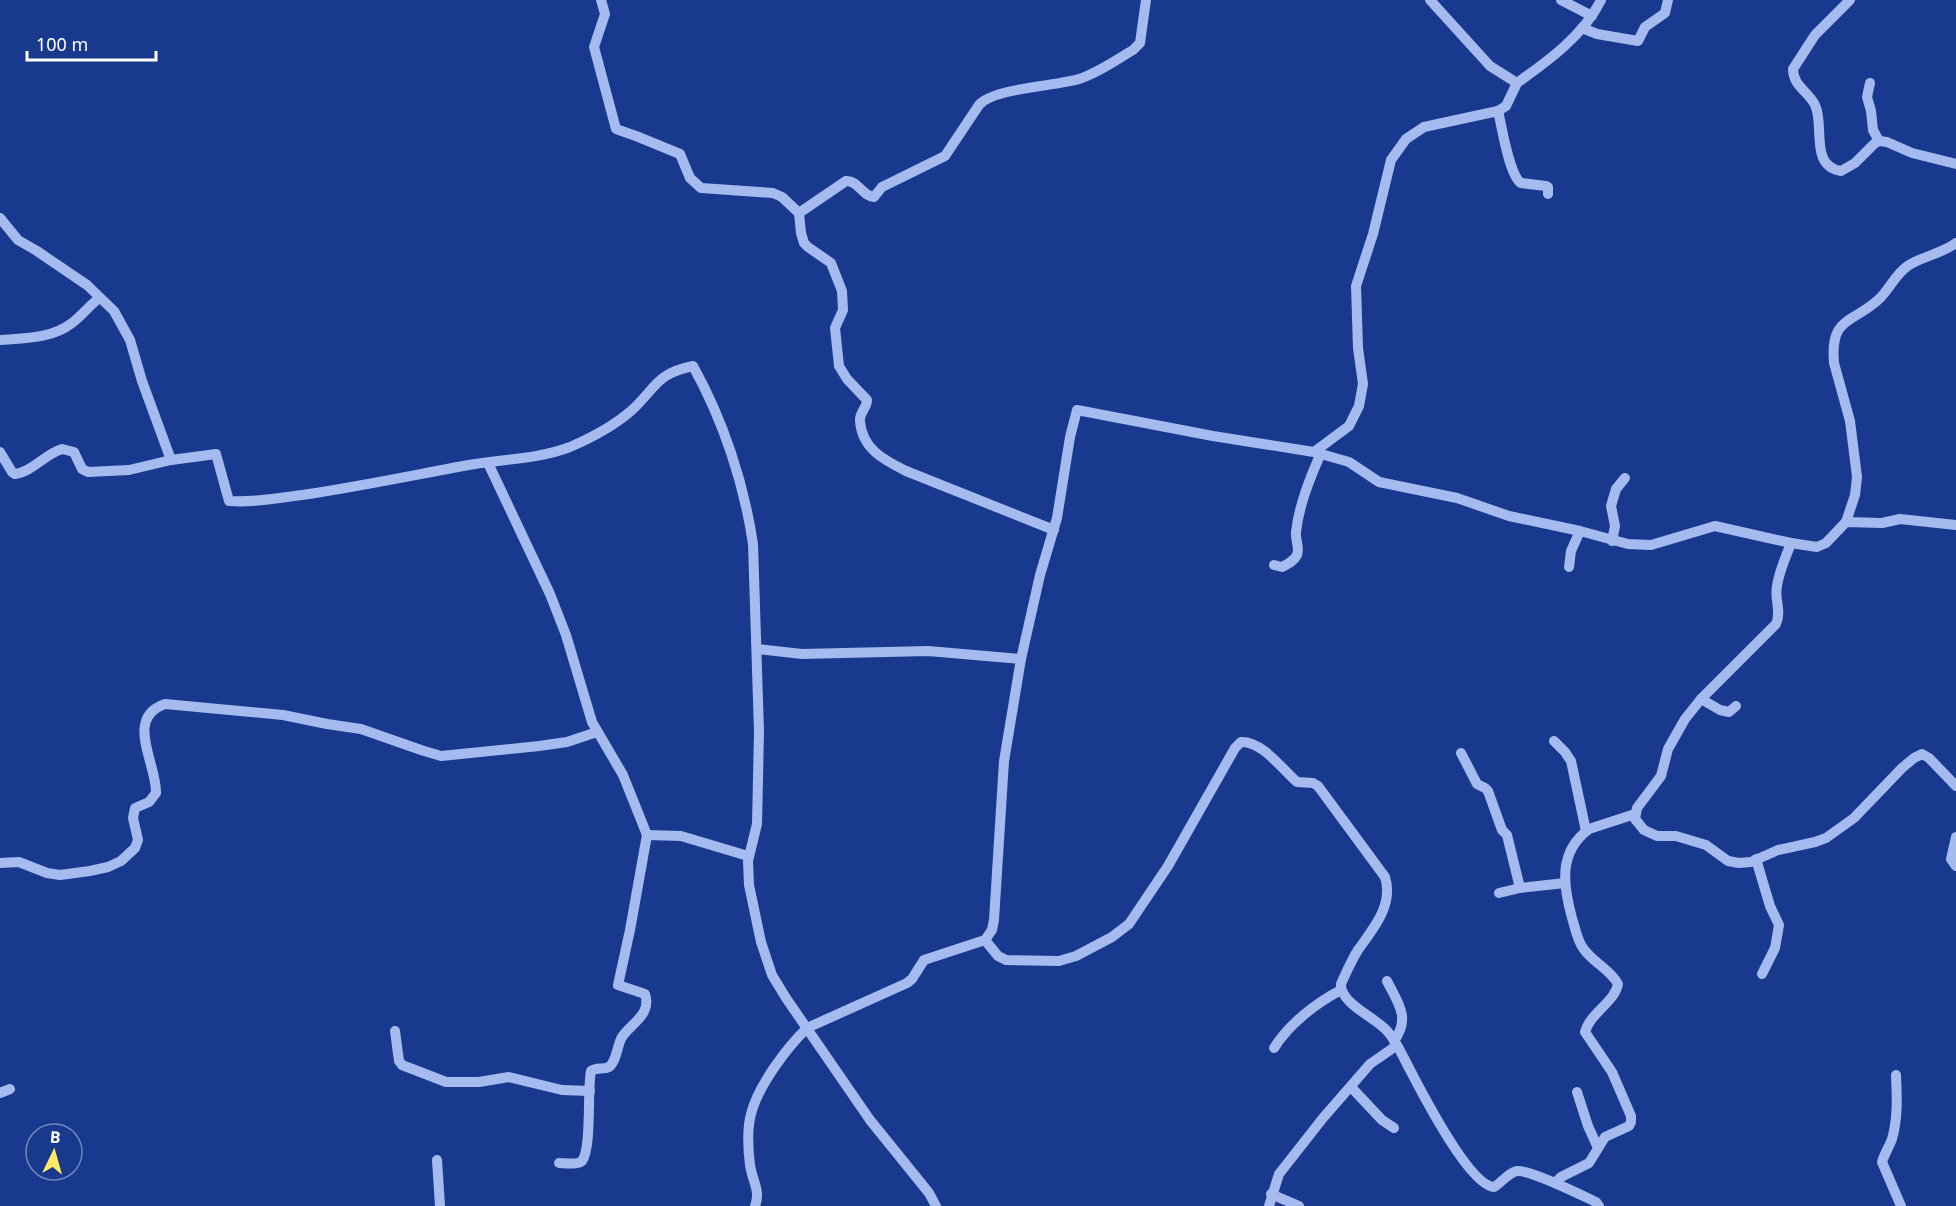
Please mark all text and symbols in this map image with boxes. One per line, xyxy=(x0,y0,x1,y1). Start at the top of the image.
scale bar xyxy=(27,24,156,62)
text: 100 m xyxy=(36,32,88,56)
north arrow xyxy=(24,1122,84,1182)
text: B xyxy=(49,1126,62,1148)

